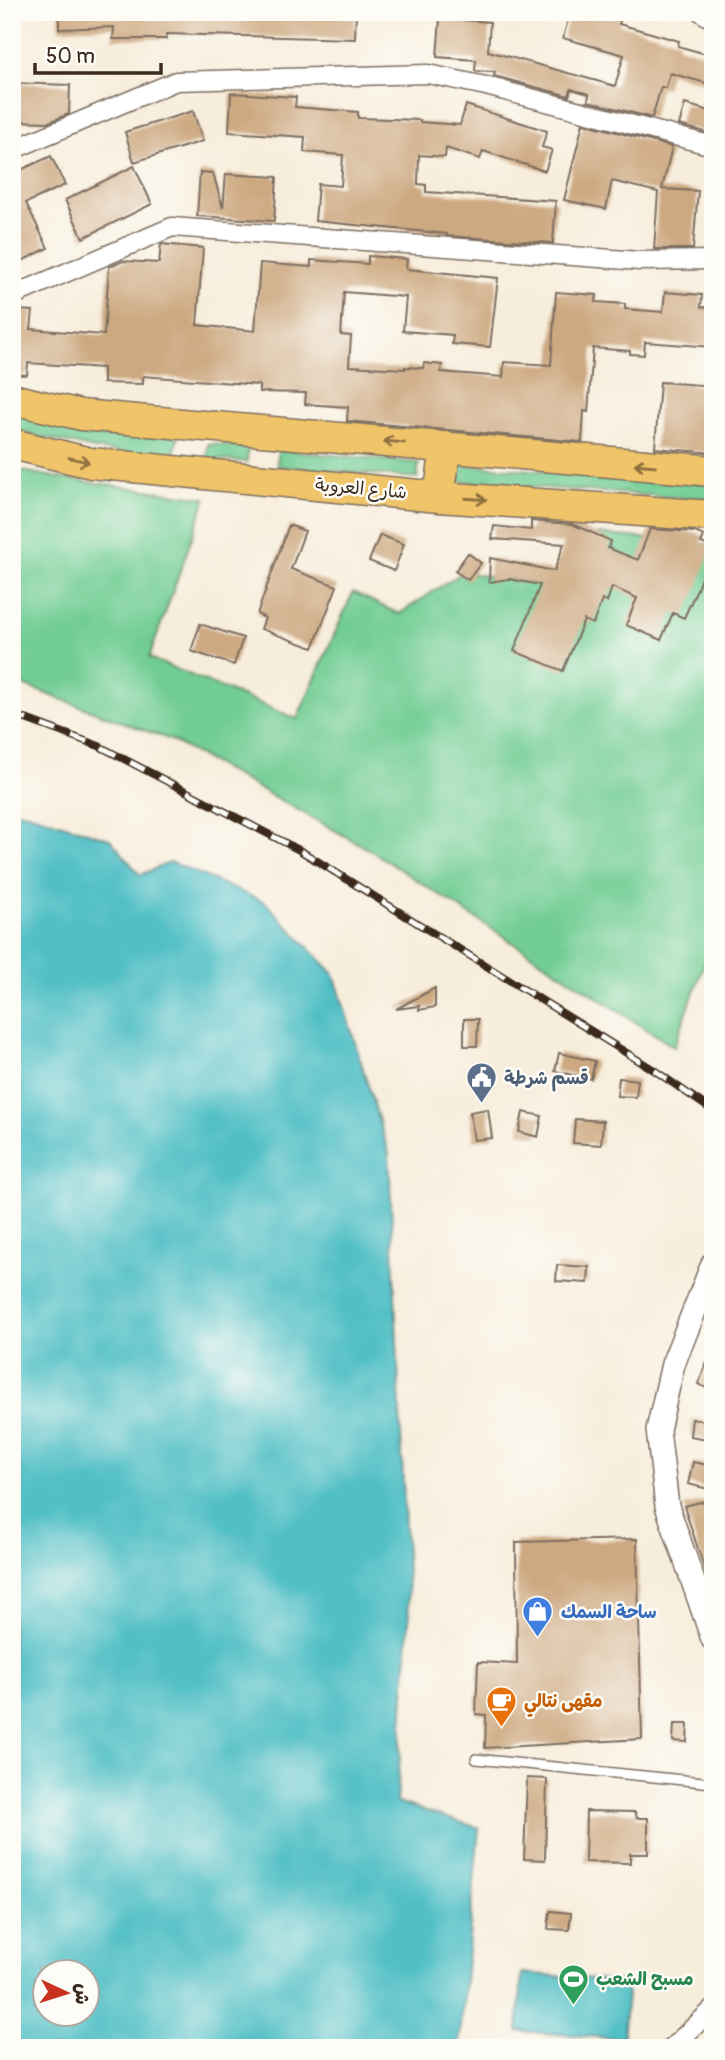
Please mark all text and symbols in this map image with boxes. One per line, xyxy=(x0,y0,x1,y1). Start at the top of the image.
scale bar xyxy=(35,32,161,76)
text: 50 m xyxy=(46,43,95,70)
one-way arrow xyxy=(383,435,406,448)
one-way arrow xyxy=(67,454,90,467)
one-way arrow xyxy=(634,458,657,471)
street label: شارع العروبة xyxy=(314,474,408,504)
one-way arrow xyxy=(464,493,486,506)
public building icon: قسم شرطة xyxy=(464,1061,498,1105)
place label: قسم شرطة xyxy=(504,1067,589,1092)
shop icon: ساحة السمك xyxy=(521,1595,555,1639)
place label: ساحة السمك xyxy=(561,1601,657,1624)
cafe icon: مقهى نتالي xyxy=(484,1684,518,1728)
place label: مقهى نتالي xyxy=(524,1690,603,1717)
north arrow xyxy=(32,1958,102,2028)
sports icon: مسبح الشعب xyxy=(556,1962,590,2006)
place label: مسبح الشعب xyxy=(596,1968,694,1991)
text: ش xyxy=(69,1983,95,2005)

